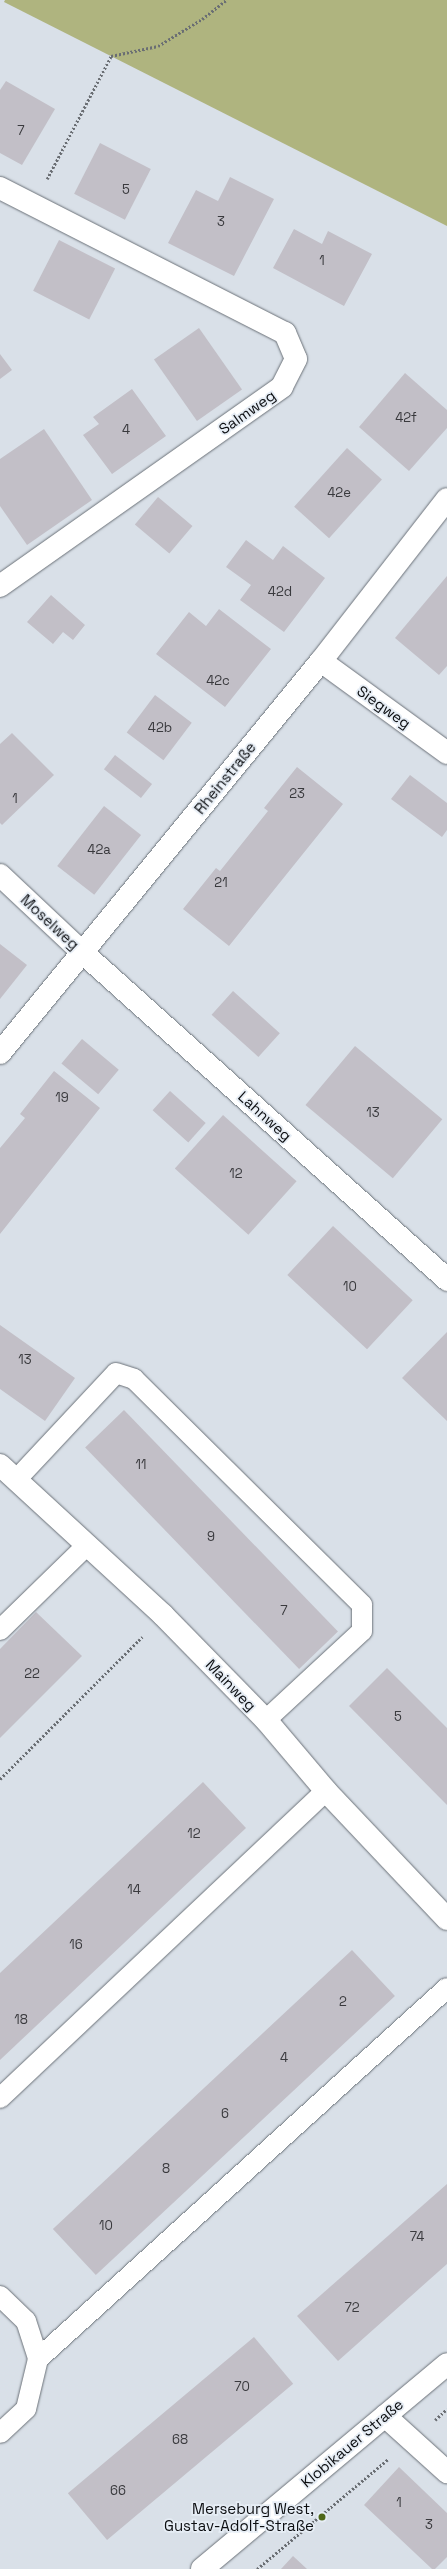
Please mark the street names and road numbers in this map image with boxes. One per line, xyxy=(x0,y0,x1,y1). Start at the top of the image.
street label: Salmweg xyxy=(215,386,279,438)
street label: Siegweg xyxy=(354,682,414,732)
street label: Rheinstraße xyxy=(191,738,259,818)
street label: Moselweg xyxy=(17,890,83,954)
street label: Lahnweg xyxy=(235,1087,295,1145)
street label: Mainweg xyxy=(202,1655,260,1715)
street label: Klobikauer Straße xyxy=(297,2395,407,2491)

